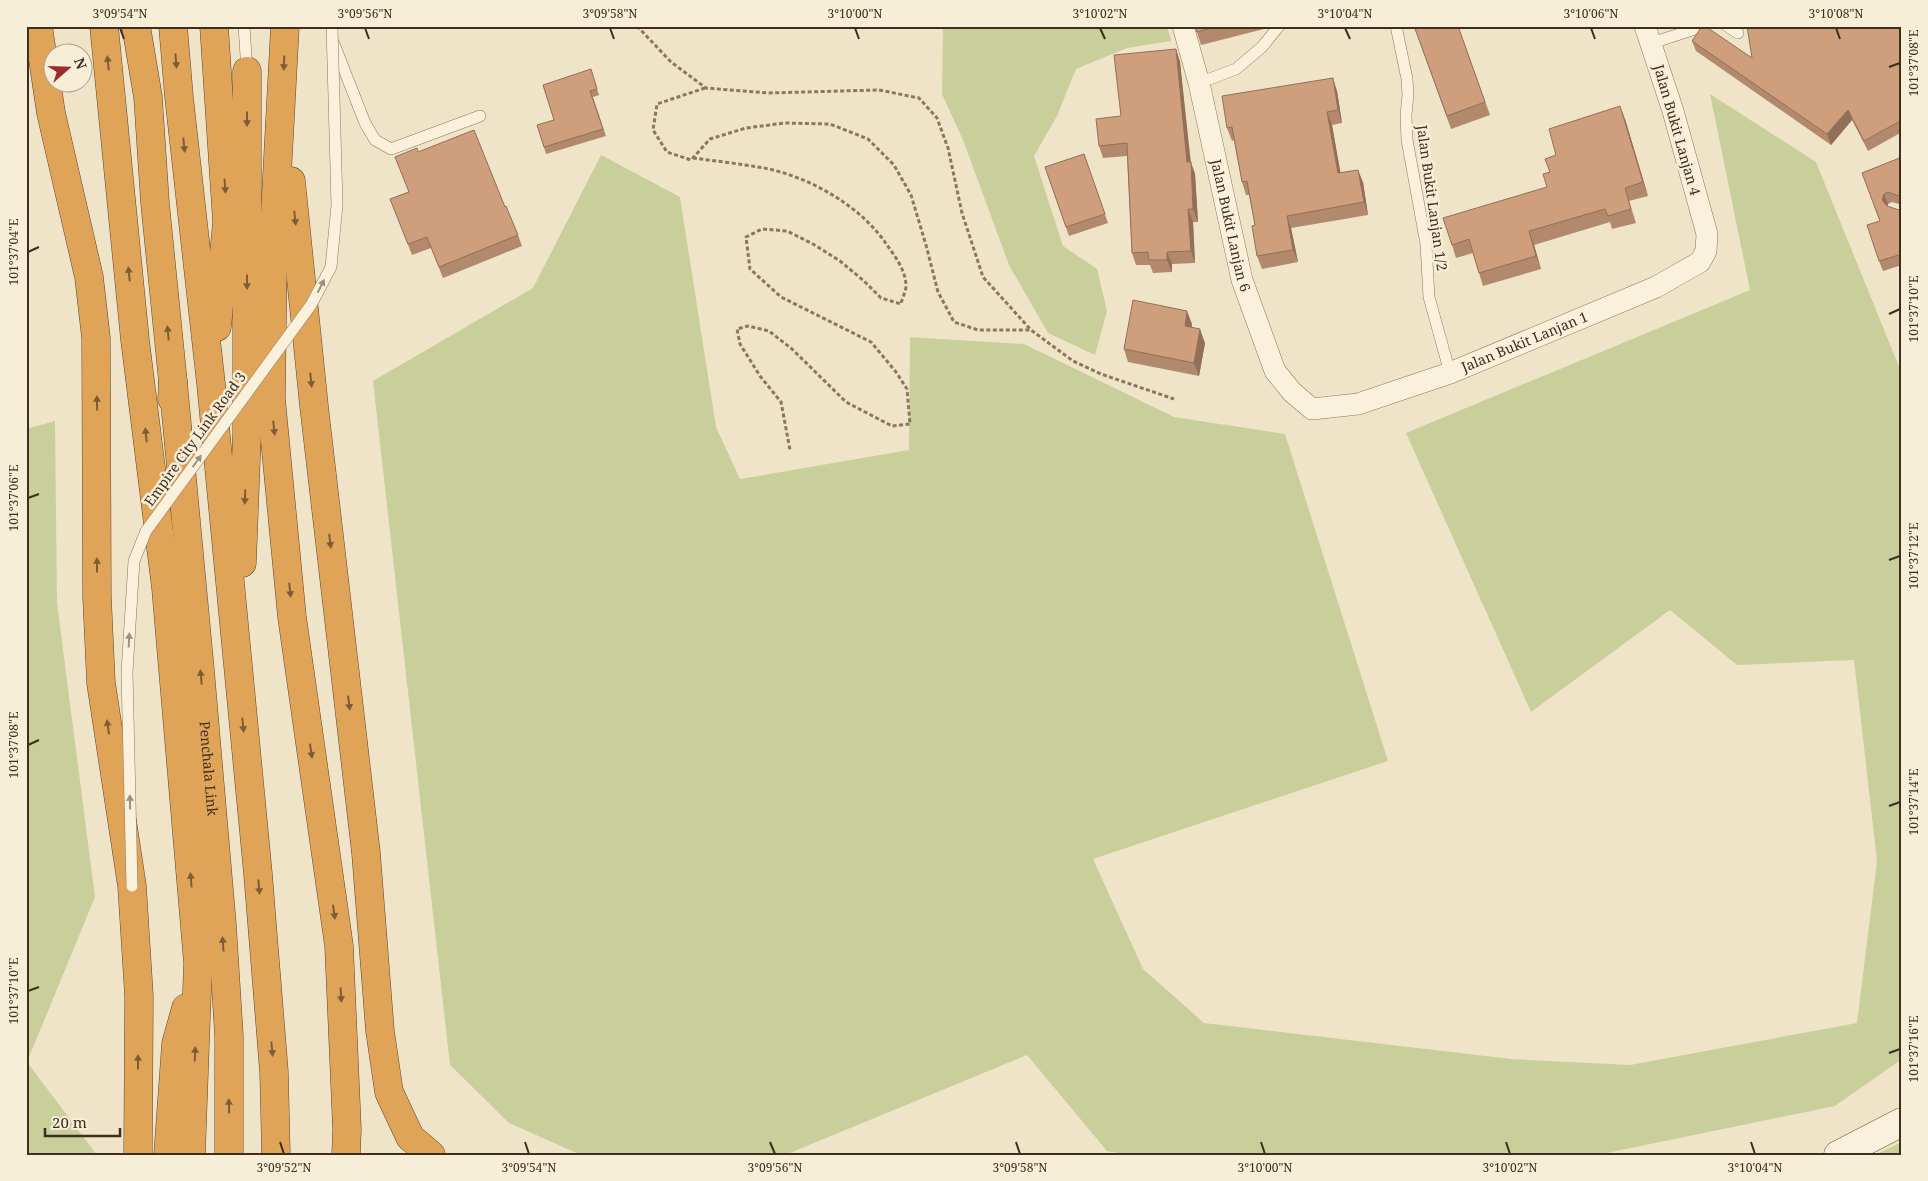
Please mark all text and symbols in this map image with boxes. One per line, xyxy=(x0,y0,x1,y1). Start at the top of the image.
text: 3°09'54"N xyxy=(92,5,148,22)
text: 3°09'56"N xyxy=(337,5,393,22)
text: 3°09'58"N xyxy=(582,5,638,22)
text: 3°10'00"N xyxy=(827,5,883,22)
text: 3°10'02"N xyxy=(1072,5,1128,22)
text: 3°10'04"N xyxy=(1317,5,1373,22)
text: 3°10'06"N xyxy=(1563,5,1619,22)
text: 3°10'08"N xyxy=(1808,5,1864,22)
text: 101°37'08"E xyxy=(1905,30,1922,96)
north arrow xyxy=(42,42,92,92)
one-way arrow xyxy=(172,54,180,70)
text: N xyxy=(70,55,92,72)
one-way arrow xyxy=(104,55,112,71)
one-way arrow xyxy=(280,55,288,71)
street label: Jalan Bukit Lanjan 4 xyxy=(1649,61,1705,198)
one-way arrow xyxy=(243,112,251,128)
street label: Jalan Bukit Lanjan 1/2 xyxy=(1413,123,1452,272)
one-way arrow xyxy=(180,137,188,153)
street label: Jalan Bukit Lanjan 6 xyxy=(1207,156,1255,294)
one-way arrow xyxy=(221,179,229,195)
one-way arrow xyxy=(291,211,299,227)
text: 101°37'04"E xyxy=(5,219,22,285)
one-way arrow xyxy=(125,266,133,282)
one-way arrow xyxy=(243,274,251,290)
text: 101°37'10"E xyxy=(1905,276,1922,342)
one-way arrow xyxy=(317,279,325,293)
street label: Jalan Bukit Lanjan 1 xyxy=(1457,307,1590,377)
one-way arrow xyxy=(164,325,172,341)
street label: Empire City Link Road 3 xyxy=(139,368,250,510)
one-way arrow xyxy=(307,372,315,388)
one-way arrow xyxy=(93,394,101,410)
one-way arrow xyxy=(270,421,278,437)
one-way arrow xyxy=(142,427,150,443)
one-way arrow xyxy=(192,454,202,468)
text: 101°37'06"E xyxy=(5,465,22,531)
one-way arrow xyxy=(240,489,248,505)
text: 101°37'12"E xyxy=(1905,523,1922,589)
one-way arrow xyxy=(326,534,334,550)
one-way arrow xyxy=(93,557,101,573)
one-way arrow xyxy=(286,582,294,598)
one-way arrow xyxy=(126,631,134,647)
one-way arrow xyxy=(197,669,205,685)
one-way arrow xyxy=(345,695,353,711)
text: 101°37'08"E xyxy=(5,712,22,778)
one-way arrow xyxy=(239,717,247,733)
one-way arrow xyxy=(104,719,112,735)
street label: Penchala Link xyxy=(195,720,223,817)
one-way arrow xyxy=(307,743,315,759)
text: 101°37'14"E xyxy=(1905,769,1922,835)
one-way arrow xyxy=(126,794,134,810)
one-way arrow xyxy=(187,872,195,888)
one-way arrow xyxy=(256,879,264,895)
one-way arrow xyxy=(330,904,338,920)
one-way arrow xyxy=(218,935,226,951)
text: 101°37'10"E xyxy=(5,958,22,1024)
one-way arrow xyxy=(337,987,345,1003)
text: 101°37'16"E xyxy=(1905,1016,1922,1082)
one-way arrow xyxy=(268,1041,276,1057)
one-way arrow xyxy=(192,1045,200,1061)
one-way arrow xyxy=(135,1054,143,1070)
one-way arrow xyxy=(225,1098,233,1114)
scale bar xyxy=(45,1106,120,1138)
text: 20 m xyxy=(52,1112,87,1132)
text: 3°09'52"N xyxy=(256,1159,312,1176)
text: 3°09'54"N xyxy=(501,1159,557,1176)
text: 3°09'56"N xyxy=(747,1159,803,1176)
text: 3°09'58"N xyxy=(992,1159,1048,1176)
text: 3°10'00"N xyxy=(1237,1159,1293,1176)
text: 3°10'02"N xyxy=(1482,1159,1538,1176)
text: 3°10'04"N xyxy=(1727,1159,1783,1176)

